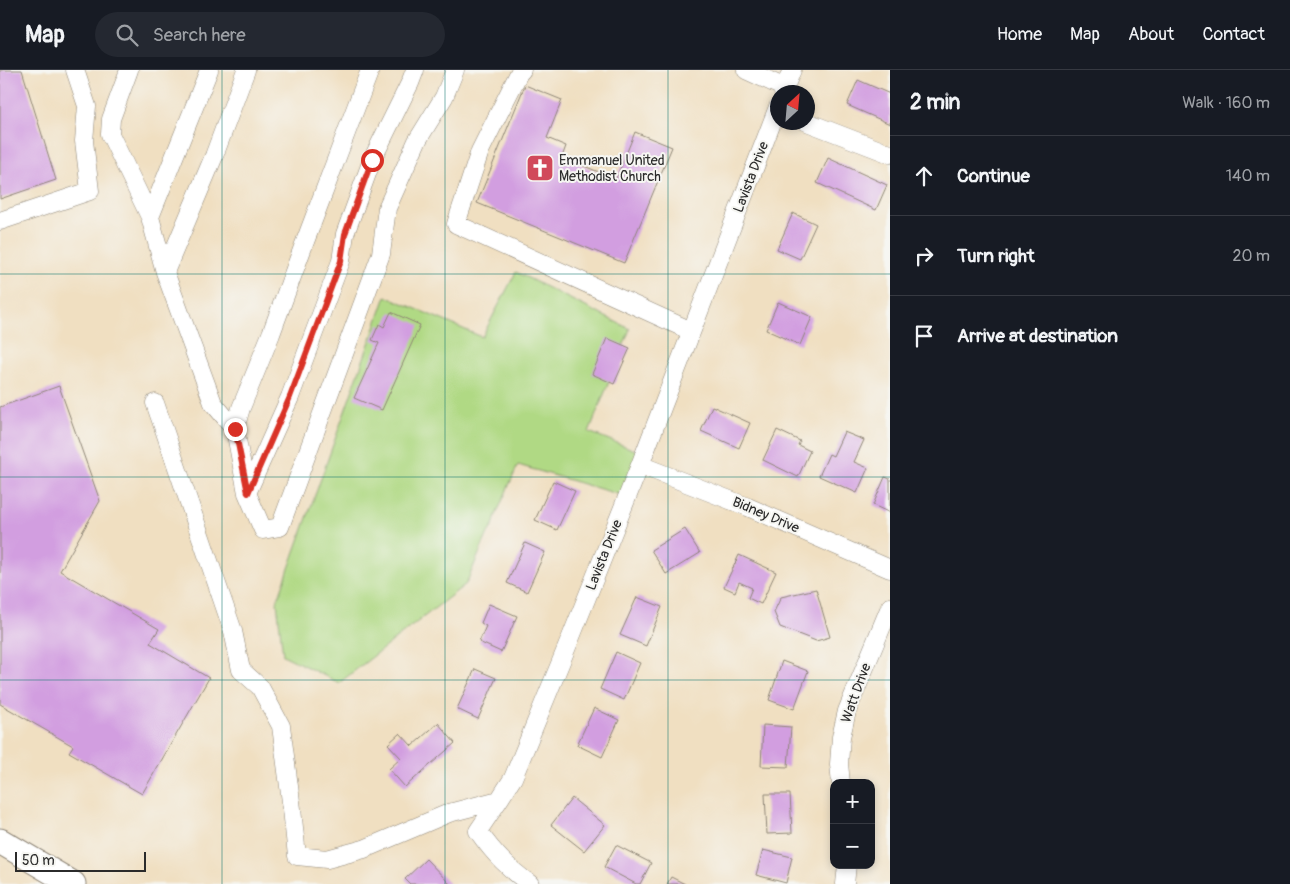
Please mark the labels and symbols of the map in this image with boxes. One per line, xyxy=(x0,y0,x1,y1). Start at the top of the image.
north arrow xyxy=(770,85,815,130)
street label: Lavista Drive xyxy=(730,139,772,215)
route start xyxy=(361,149,384,172)
place label: Emmanuel United Methodist Church xyxy=(559,152,665,185)
church icon: Emmanuel United Methodist Church xyxy=(525,153,555,183)
route end xyxy=(224,418,247,441)
street label: Bidney Drive xyxy=(730,493,802,537)
street label: Lavista Drive xyxy=(582,517,626,593)
street label: Watt Drive xyxy=(837,661,875,725)
scale bar xyxy=(15,849,146,872)

